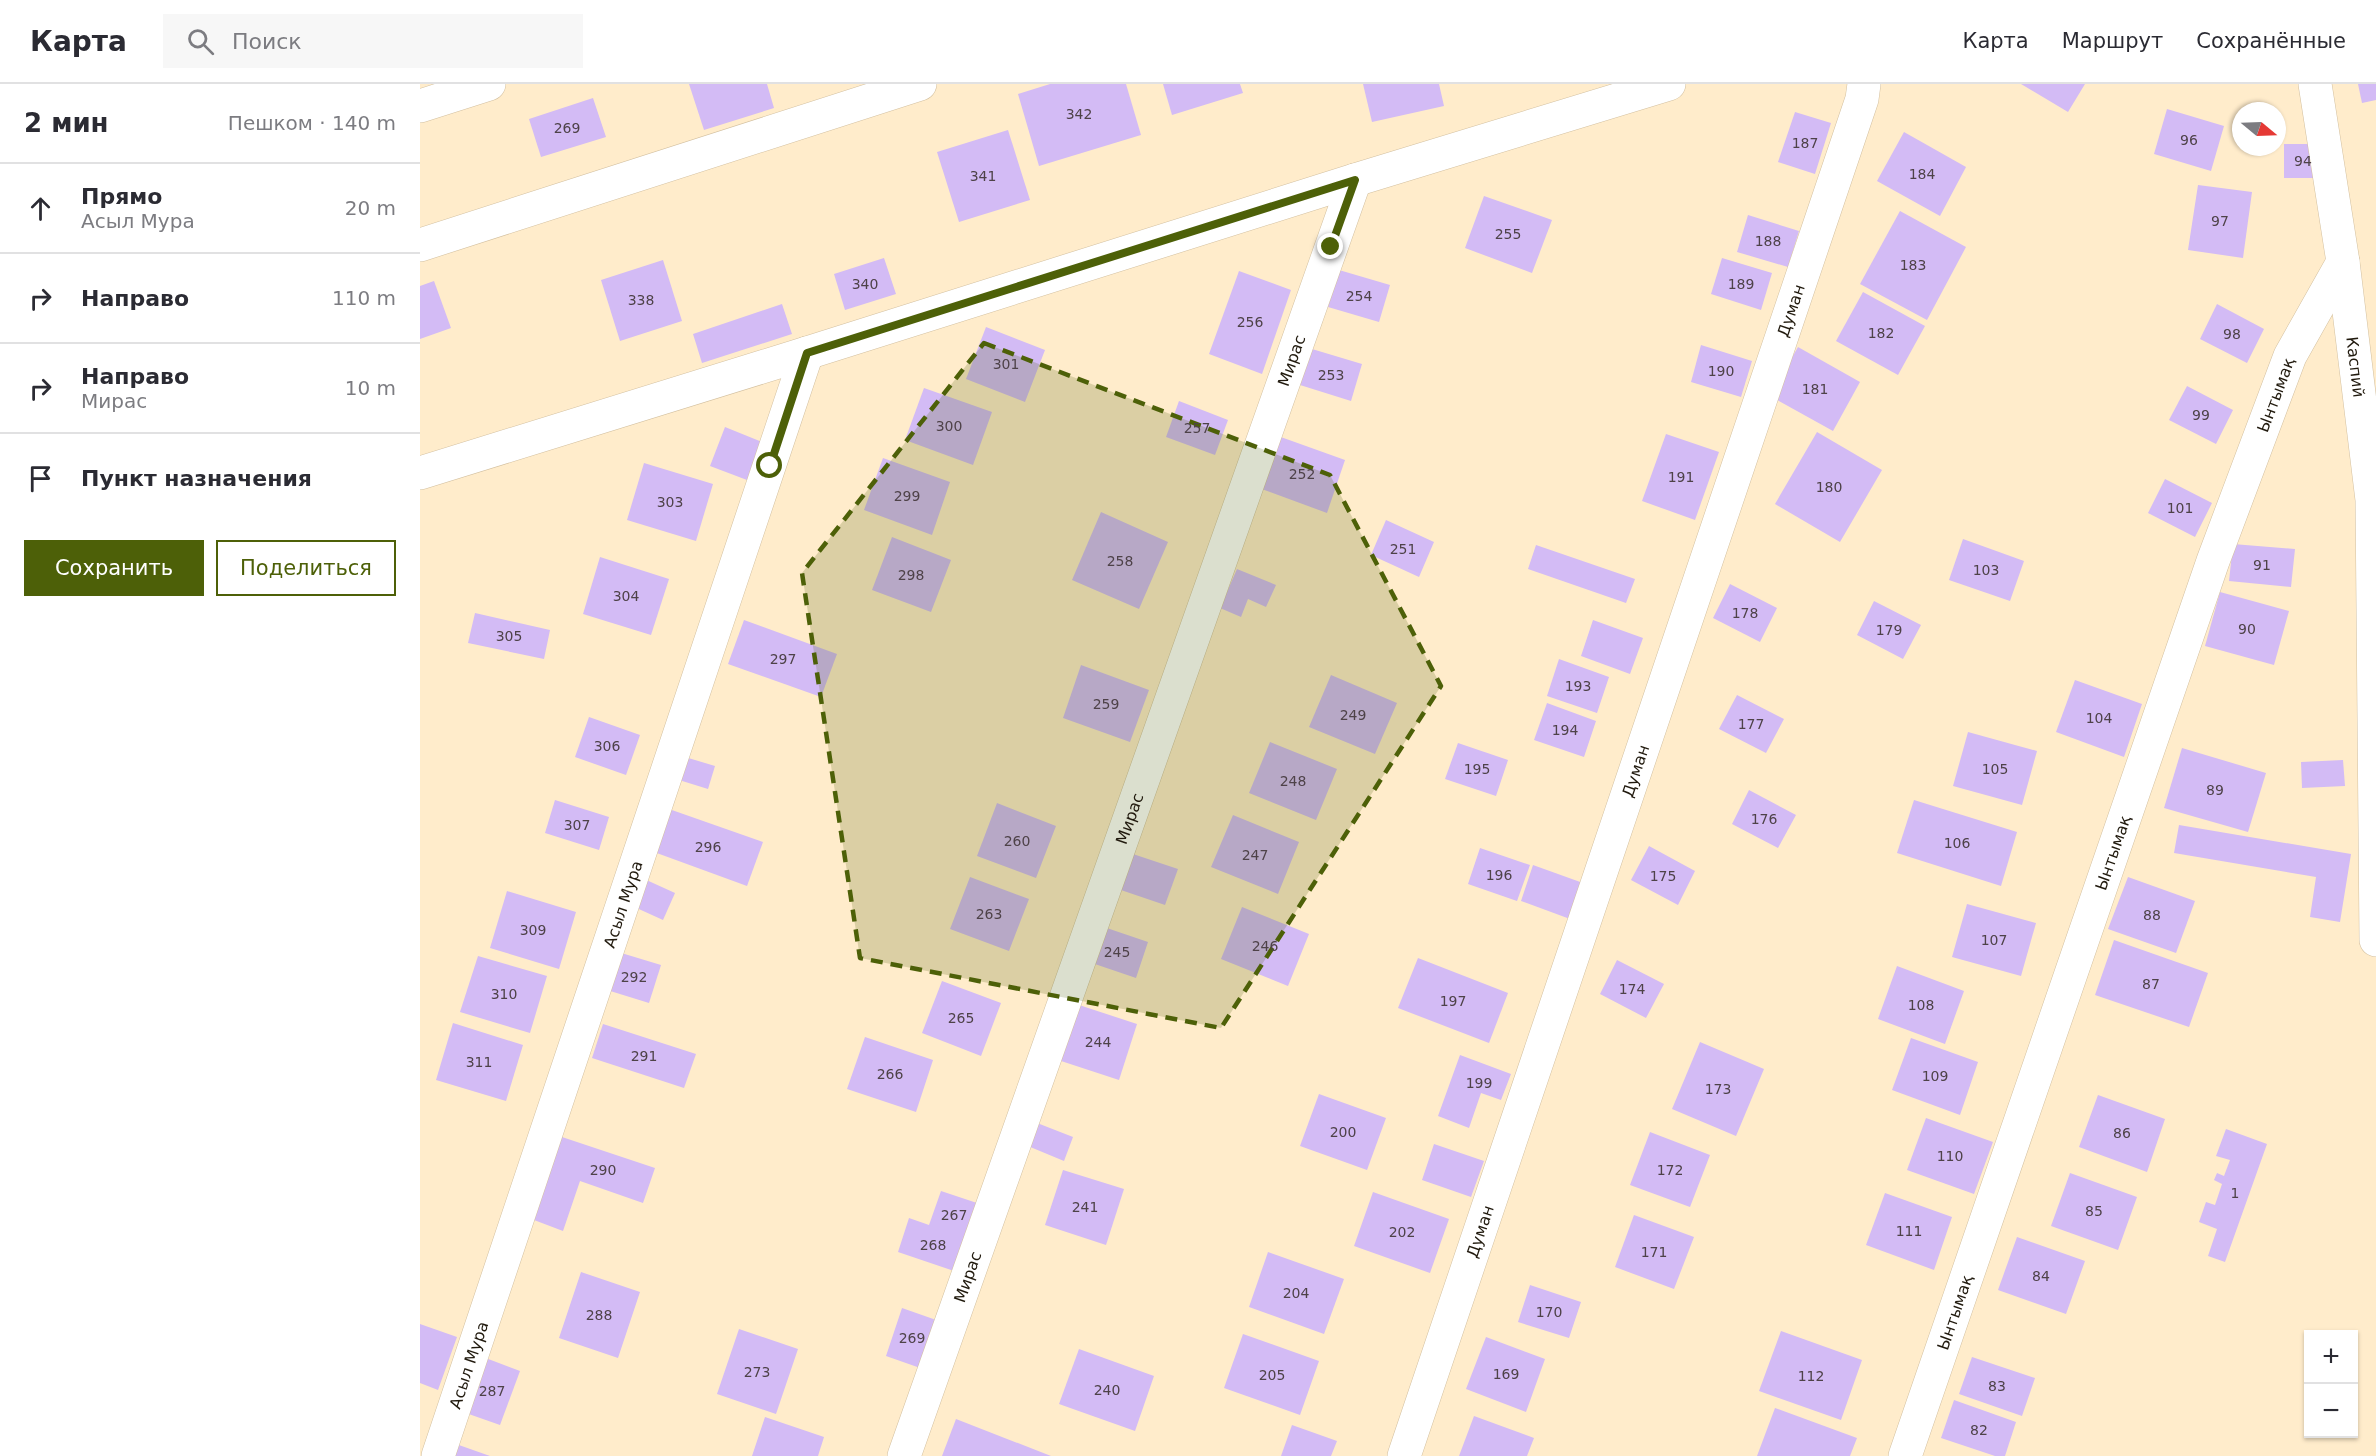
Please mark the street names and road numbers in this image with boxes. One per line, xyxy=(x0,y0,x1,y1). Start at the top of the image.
street label: Думан xyxy=(1773,282,1809,339)
street label: Мирас xyxy=(1274,332,1309,389)
street label: Каспий xyxy=(2342,336,2368,399)
street label: Ынтымақ xyxy=(2253,355,2299,435)
street label: Думан xyxy=(1618,742,1653,800)
street label: Мирас xyxy=(1112,791,1148,847)
street label: Ынтымақ xyxy=(2091,813,2135,893)
street label: Асыл Мура xyxy=(600,858,647,950)
street label: Думан xyxy=(1463,1203,1498,1260)
street label: Мирас xyxy=(950,1249,986,1305)
street label: Ынтымақ xyxy=(1933,1272,1977,1352)
street label: Асыл Мура xyxy=(445,1319,492,1411)

